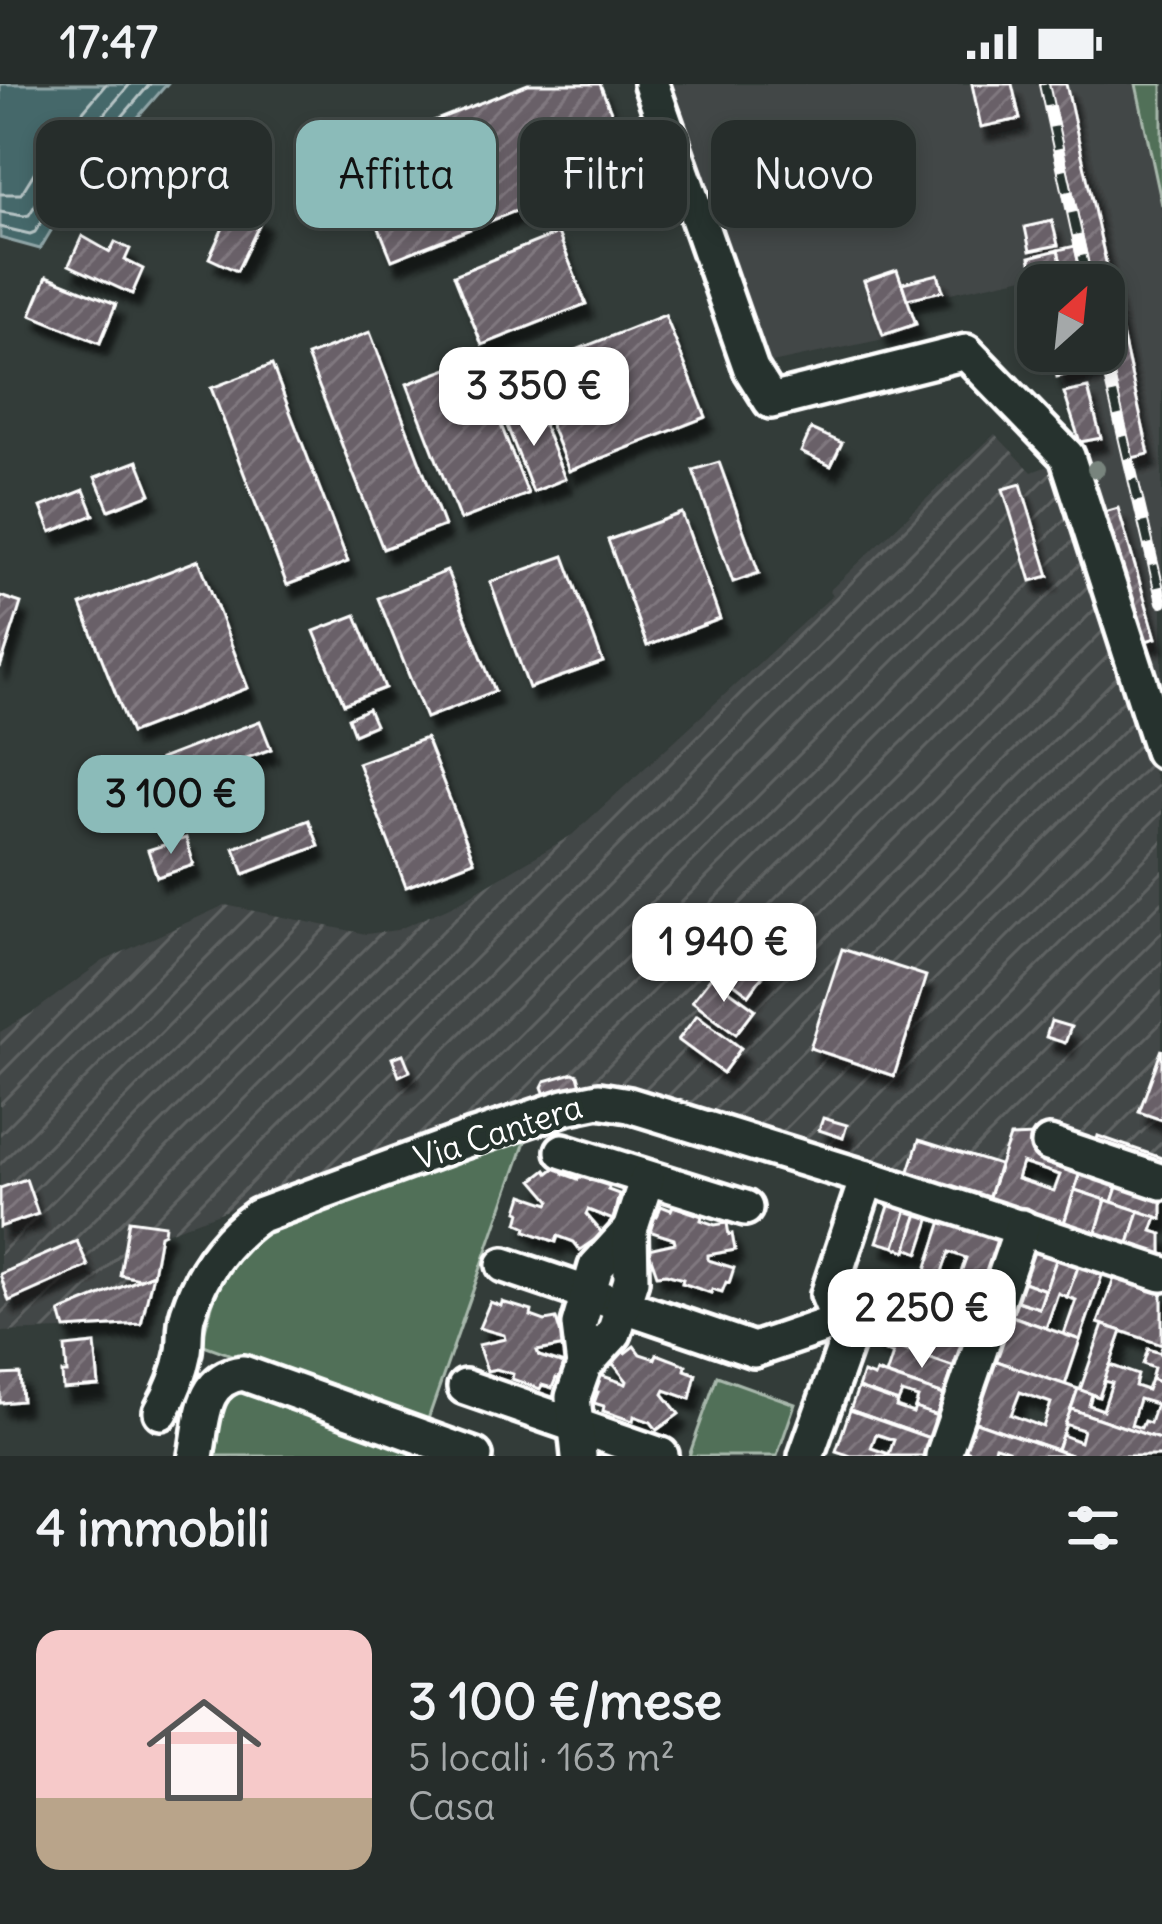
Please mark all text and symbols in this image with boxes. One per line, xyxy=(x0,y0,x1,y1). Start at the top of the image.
text: 17:47 xyxy=(60,14,158,70)
chip: Compra xyxy=(36,120,272,228)
chip: Affitta xyxy=(296,120,496,228)
chip: Filtri xyxy=(520,120,687,228)
chip: Nuovo xyxy=(711,120,916,228)
north arrow xyxy=(1017,264,1125,372)
map controls xyxy=(1017,264,1125,372)
pin: 3 350 € xyxy=(423,347,645,449)
text: 3 350 € xyxy=(466,361,602,410)
pin: 3 100 € xyxy=(60,755,282,857)
text: 3 100 € xyxy=(105,769,237,818)
pin: 1 940 € xyxy=(613,903,835,1005)
text: 1 940 € xyxy=(659,917,789,966)
street label: Via Cantera xyxy=(409,1085,587,1179)
pin: 2 250 € xyxy=(811,1269,1033,1371)
text: 2 250 € xyxy=(855,1283,989,1332)
icon: filters xyxy=(1060,1495,1126,1561)
text: 4 immobili xyxy=(36,1496,270,1560)
text: 3 100 €/mese xyxy=(408,1669,722,1733)
icon: home xyxy=(132,1678,276,1822)
text: 5 locali · 163 m² xyxy=(408,1733,675,1782)
text: Casa xyxy=(408,1782,496,1831)

